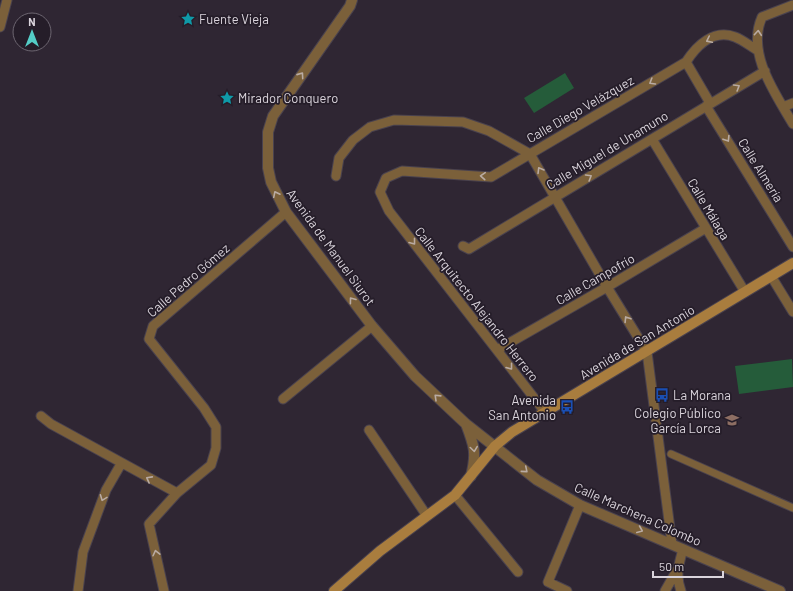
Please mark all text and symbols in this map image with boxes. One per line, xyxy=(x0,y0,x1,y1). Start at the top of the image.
place icon: Fuente Vieja xyxy=(180,11,196,27)
place label: Fuente Vieja xyxy=(199,11,269,27)
north arrow xyxy=(12,12,52,52)
text: N xyxy=(28,15,36,28)
one-way arrow xyxy=(753,30,762,36)
one-way arrow xyxy=(706,35,713,43)
one-way arrow xyxy=(296,72,304,79)
street label: Calle Diego Velázquez xyxy=(524,72,637,146)
one-way arrow xyxy=(649,77,657,84)
one-way arrow xyxy=(733,85,740,92)
place icon: Mirador Conquero xyxy=(219,90,235,106)
place label: Mirador Conquero xyxy=(238,90,338,106)
street label: Calle Miguel de Unamuno xyxy=(543,107,671,193)
one-way arrow xyxy=(722,135,729,142)
street label: Calle Almería xyxy=(735,135,787,205)
one-way arrow xyxy=(537,167,544,174)
one-way arrow xyxy=(480,172,486,180)
one-way arrow xyxy=(585,174,592,181)
street label: Calle Málaga xyxy=(684,175,734,243)
street label: Avenida de Manuel Siurot xyxy=(283,185,379,309)
one-way arrow xyxy=(273,191,281,198)
street label: Calle Arquitecto Alejandro Herrero xyxy=(412,223,542,385)
one-way arrow xyxy=(408,237,415,244)
street label: Calle Pedro Gómez xyxy=(143,240,233,320)
street label: Calle Campofrío xyxy=(553,250,637,308)
one-way arrow xyxy=(349,297,356,304)
street label: Avenida de San Antonio xyxy=(577,301,697,383)
one-way arrow xyxy=(624,316,631,323)
one-way arrow xyxy=(505,362,512,369)
bus stop icon: La Morana xyxy=(654,387,670,403)
place label: La Morana xyxy=(673,387,731,403)
place label: Avenida San Antonio xyxy=(488,392,556,423)
one-way arrow xyxy=(434,394,442,402)
bus stop icon: Avenida San Antonio xyxy=(559,399,575,415)
place label: Colegio Público García Lorca xyxy=(634,405,721,436)
school or university icon: Colegio Público García Lorca xyxy=(724,412,740,428)
one-way arrow xyxy=(469,446,478,453)
one-way arrow xyxy=(521,466,528,473)
one-way arrow xyxy=(146,476,153,483)
street label: Calle Marchena Colombo xyxy=(572,479,704,549)
one-way arrow xyxy=(99,495,107,502)
one-way arrow xyxy=(636,526,643,534)
one-way arrow xyxy=(152,550,160,556)
scale bar xyxy=(653,553,723,579)
text: 50 m xyxy=(659,559,684,573)

